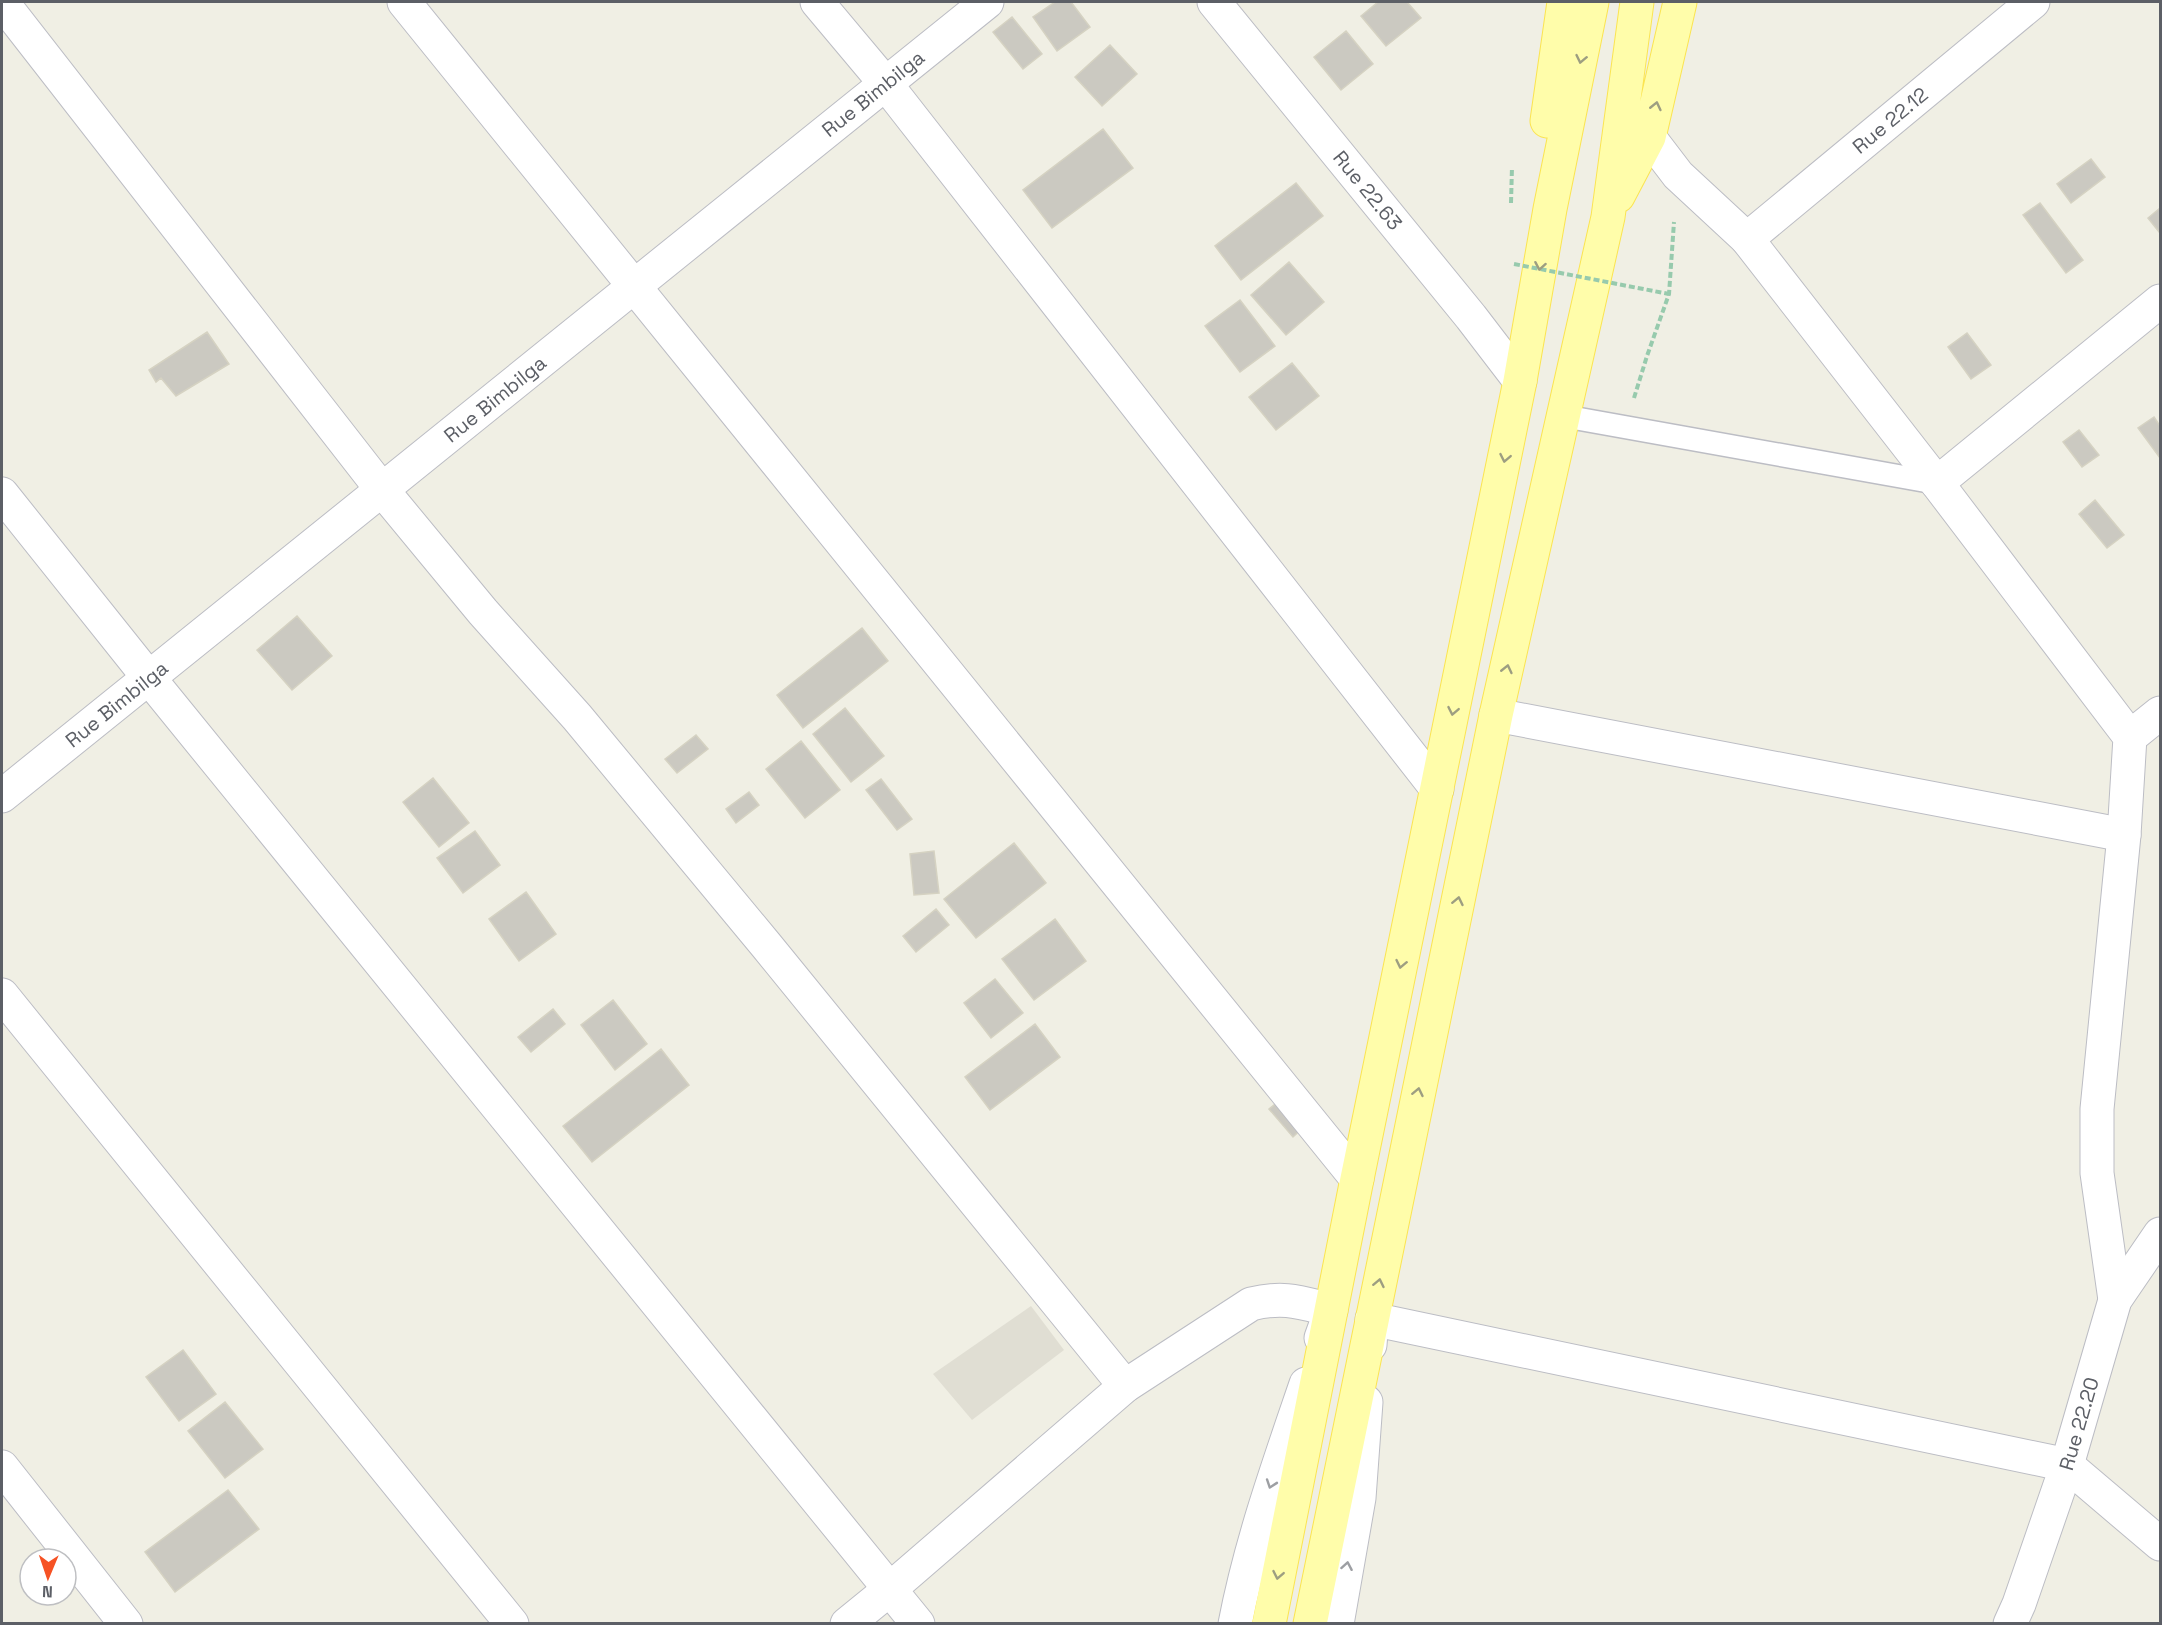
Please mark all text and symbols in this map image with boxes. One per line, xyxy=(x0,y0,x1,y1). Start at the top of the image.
street label: Rue Bimbilga xyxy=(817,45,930,143)
one-way arrow xyxy=(1575,54,1588,64)
street label: Rue 22.12 xyxy=(1847,81,1933,159)
one-way arrow xyxy=(1649,101,1662,111)
street label: Rue 22.63 xyxy=(1327,145,1408,235)
one-way arrow xyxy=(1534,261,1547,271)
street label: Rue Bimbilga xyxy=(439,350,551,448)
one-way arrow xyxy=(1499,453,1512,463)
street label: Rue Bimbilga xyxy=(60,655,173,753)
one-way arrow xyxy=(1499,664,1512,674)
one-way arrow xyxy=(1448,706,1461,716)
one-way arrow xyxy=(1451,896,1464,906)
one-way arrow xyxy=(1396,958,1409,968)
one-way arrow xyxy=(1411,1087,1424,1097)
one-way arrow xyxy=(1372,1278,1385,1288)
street label: Rue 22.20 xyxy=(2053,1374,2105,1473)
one-way arrow xyxy=(1266,1478,1279,1489)
north arrow xyxy=(18,1547,78,1607)
one-way arrow xyxy=(1340,1561,1353,1571)
one-way arrow xyxy=(1272,1570,1285,1580)
text: N xyxy=(42,1581,53,1602)

